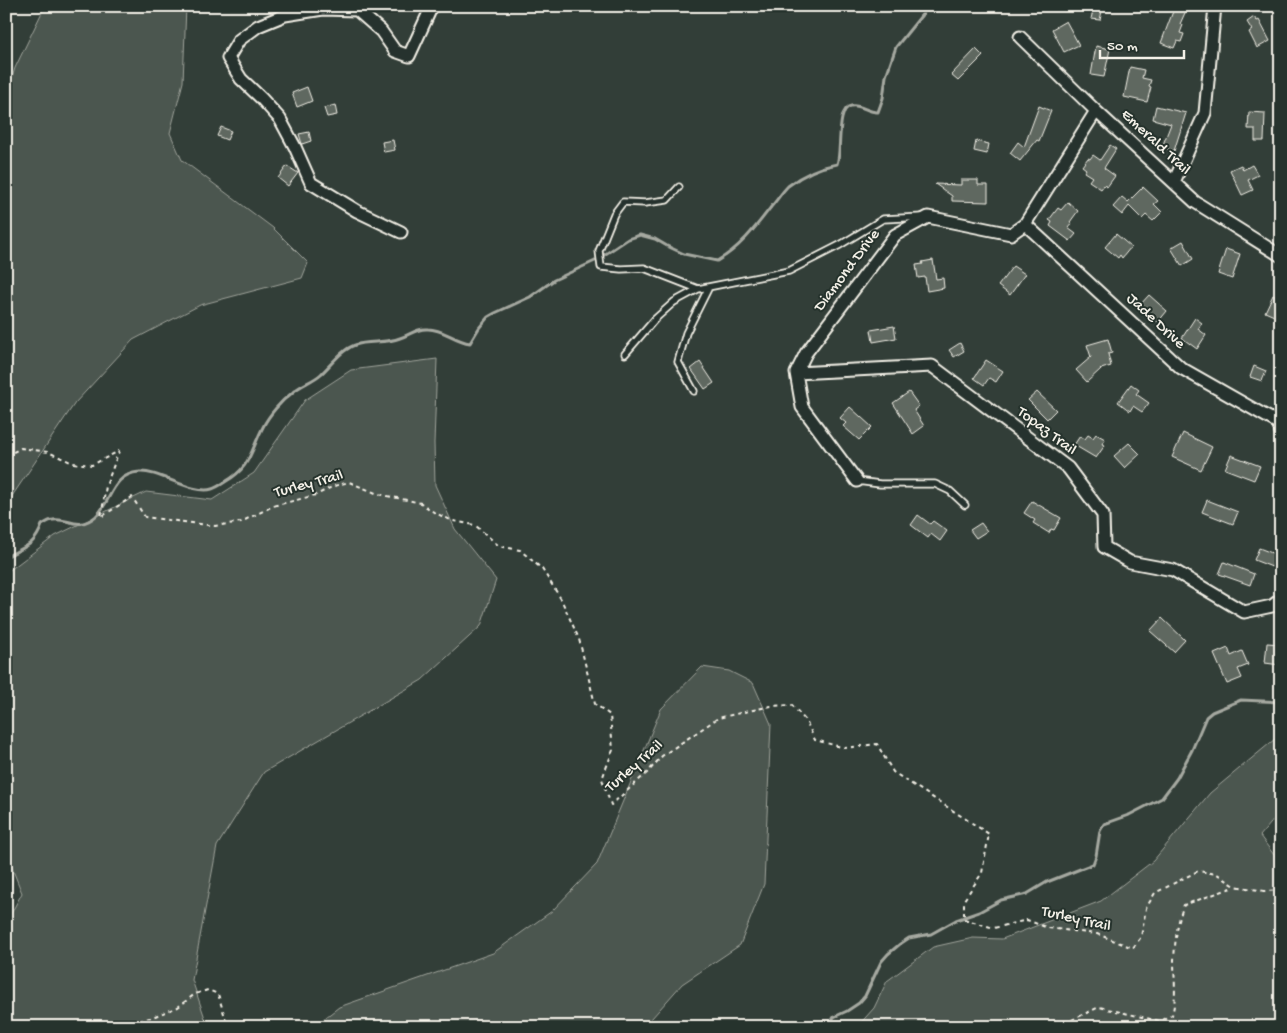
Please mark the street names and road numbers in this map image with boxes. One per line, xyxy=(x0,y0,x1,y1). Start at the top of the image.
street label: Emerald Trail xyxy=(1116,106,1194,180)
street label: Diamond Drive xyxy=(810,226,886,317)
street label: Jade Drive xyxy=(1122,290,1189,355)
street label: Topaz Trail xyxy=(1012,403,1080,461)
street label: Turley Trail xyxy=(272,467,345,504)
street label: Turley Trail xyxy=(601,737,668,798)
street label: Turley Trail xyxy=(1039,903,1112,937)

